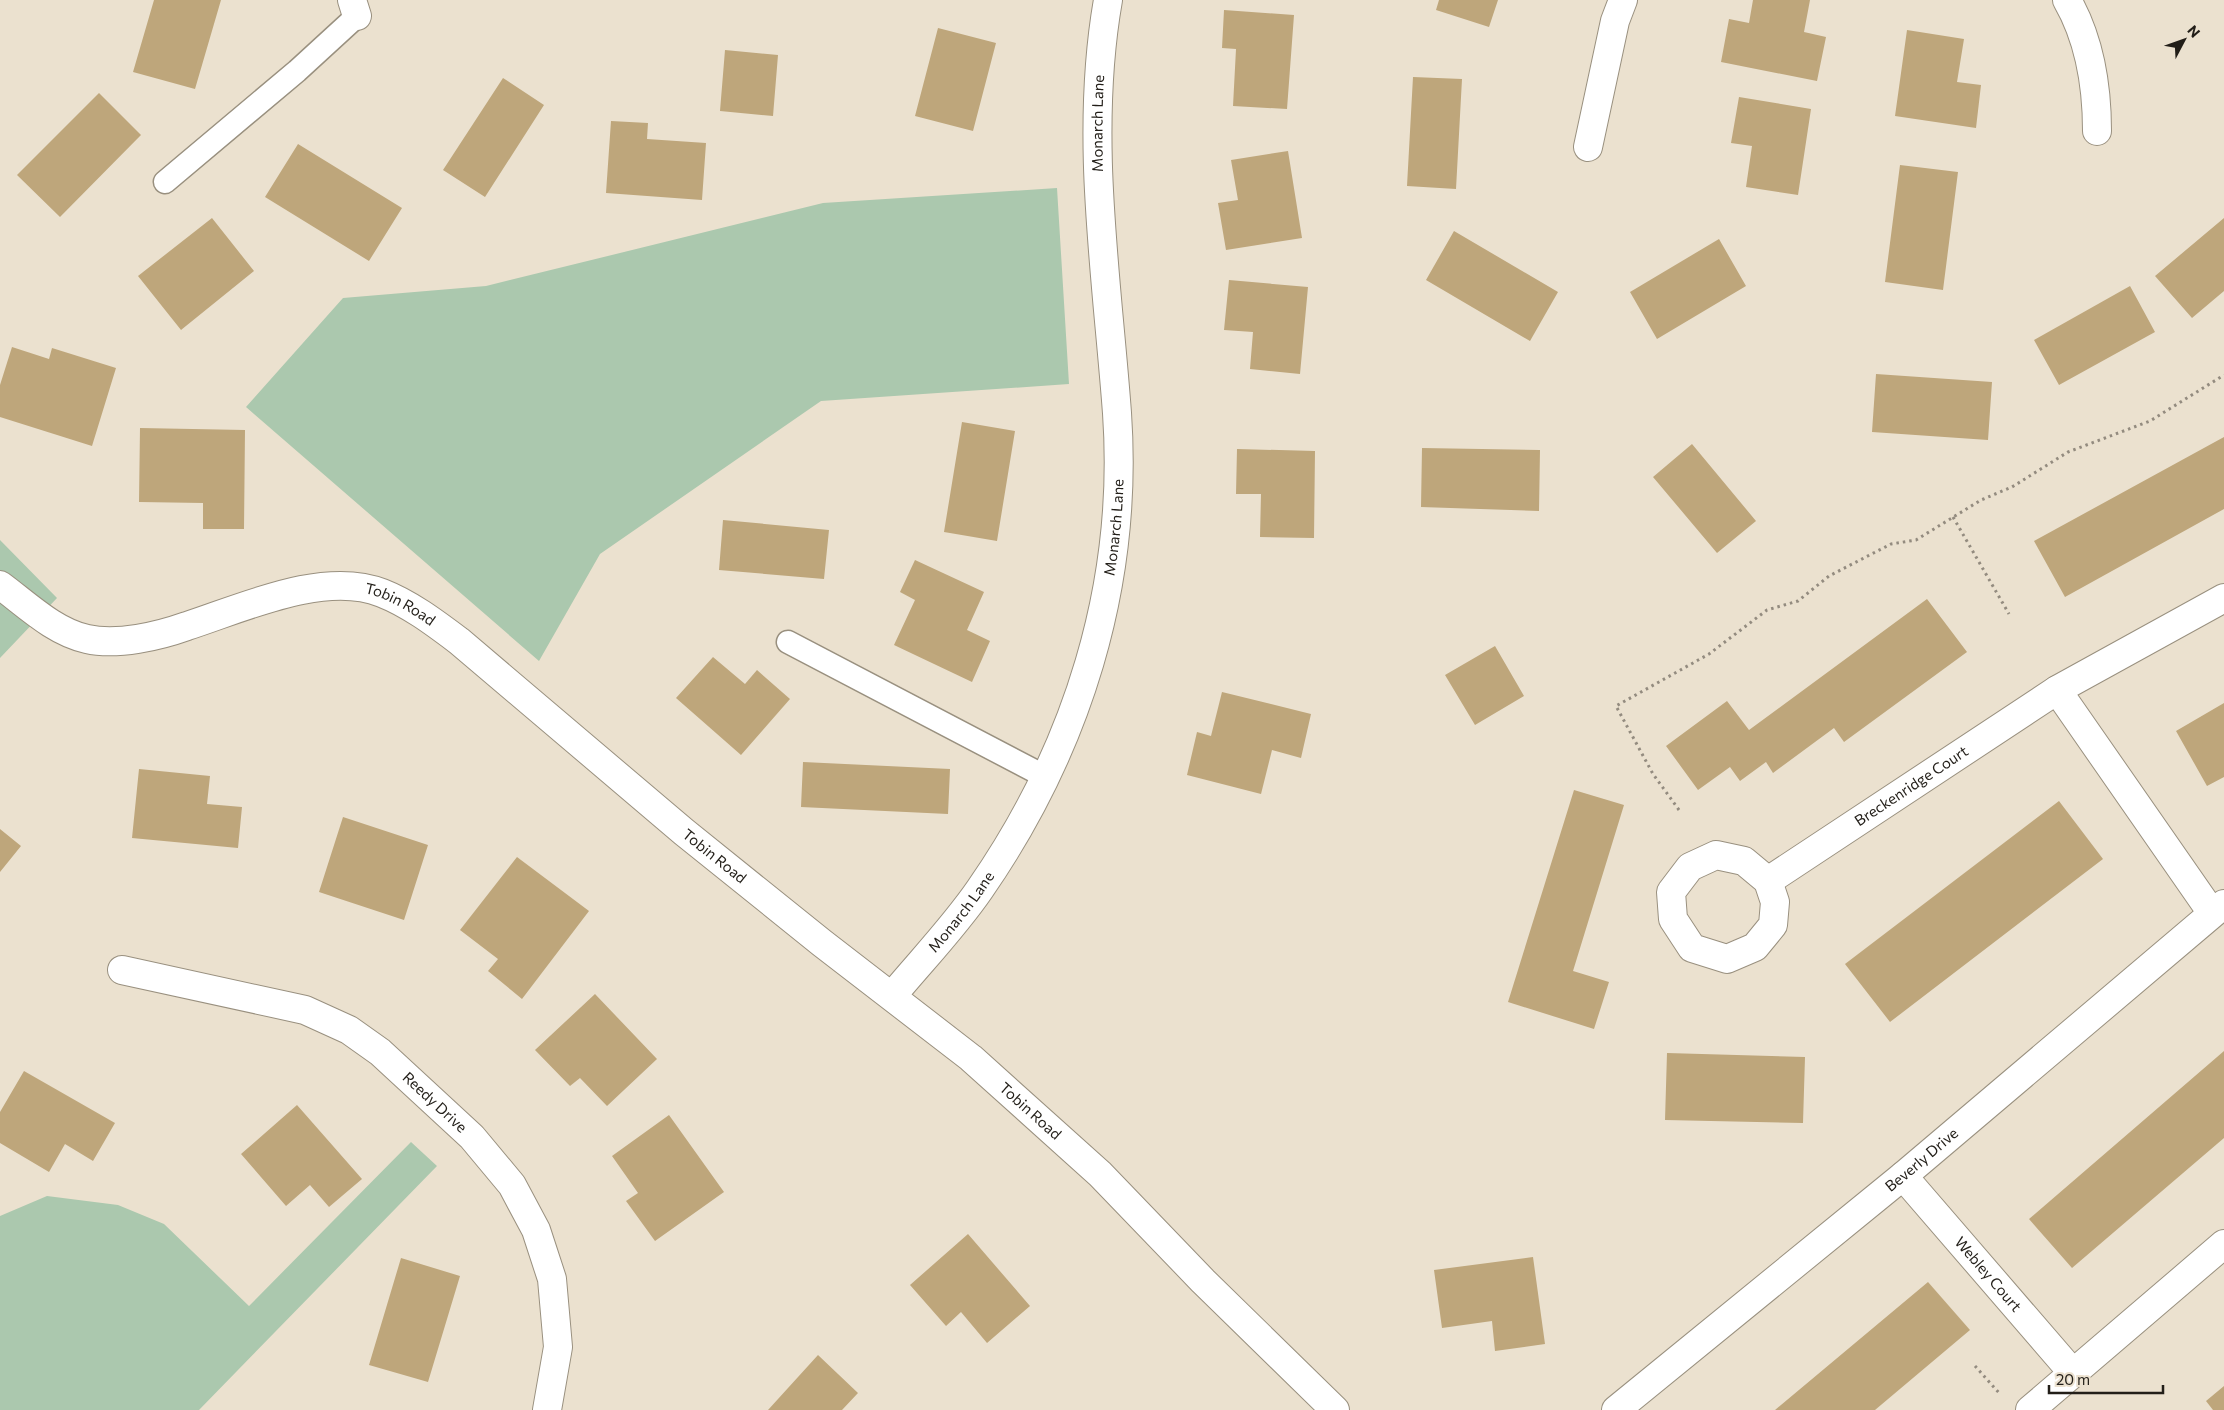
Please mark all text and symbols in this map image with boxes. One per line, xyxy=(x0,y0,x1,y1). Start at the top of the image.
north arrow xyxy=(2159,15,2209,65)
text: N xyxy=(2184,22,2204,41)
street label: Monarch Lane xyxy=(1087,74,1107,172)
street label: Monarch Lane xyxy=(1100,478,1127,577)
street label: Tobin Road xyxy=(363,578,439,629)
street label: Breckenridge Court xyxy=(1851,741,1971,829)
street label: Tobin Road xyxy=(679,825,750,887)
street label: Monarch Lane xyxy=(924,868,997,956)
street label: Reedy Drive xyxy=(399,1068,471,1136)
street label: Tobin Road xyxy=(996,1078,1065,1143)
street label: Beverly Drive xyxy=(1881,1123,1961,1195)
street label: Webley Court xyxy=(1951,1233,2026,1315)
scale bar xyxy=(2049,1362,2163,1394)
text: 20 m xyxy=(2056,1370,2090,1388)

